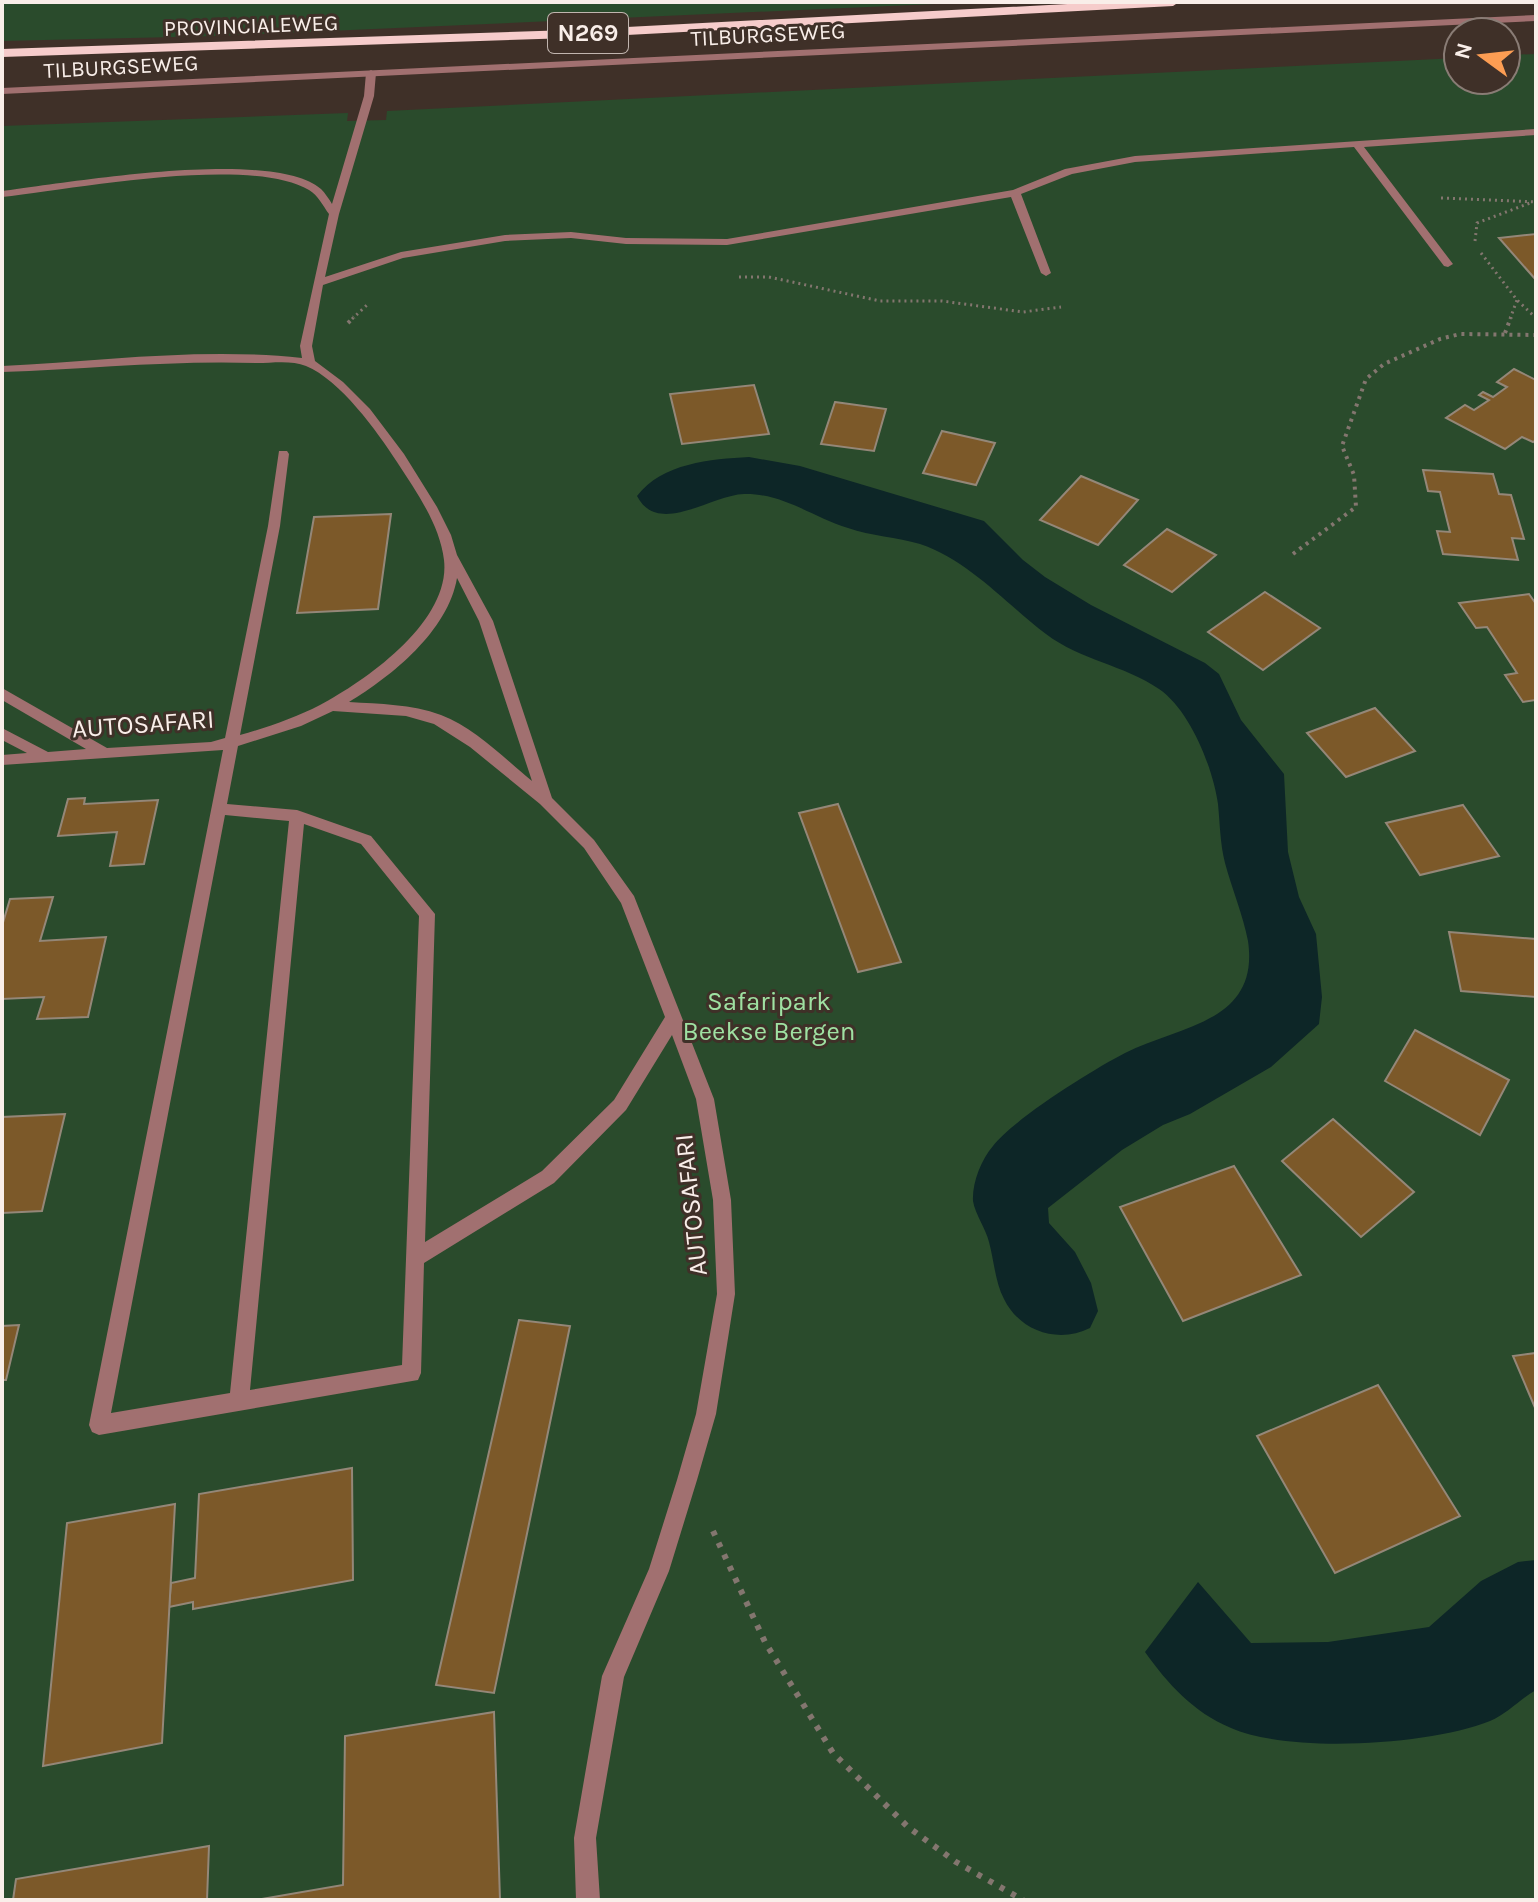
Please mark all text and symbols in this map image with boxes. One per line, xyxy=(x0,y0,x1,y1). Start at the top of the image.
street label: PROVINCIALEWEG xyxy=(163,10,339,42)
road number: N269 xyxy=(548,13,628,53)
north arrow xyxy=(1442,16,1522,96)
street label: TILBURGSEWEG xyxy=(690,18,846,52)
text: N xyxy=(1449,40,1478,62)
street label: TILBURGSEWEG xyxy=(43,50,199,84)
street label: AUTOSAFARI xyxy=(71,704,215,744)
park label: Safaripark Beekse Bergen xyxy=(683,986,855,1047)
street label: AUTOSAFARI xyxy=(668,1132,714,1278)

